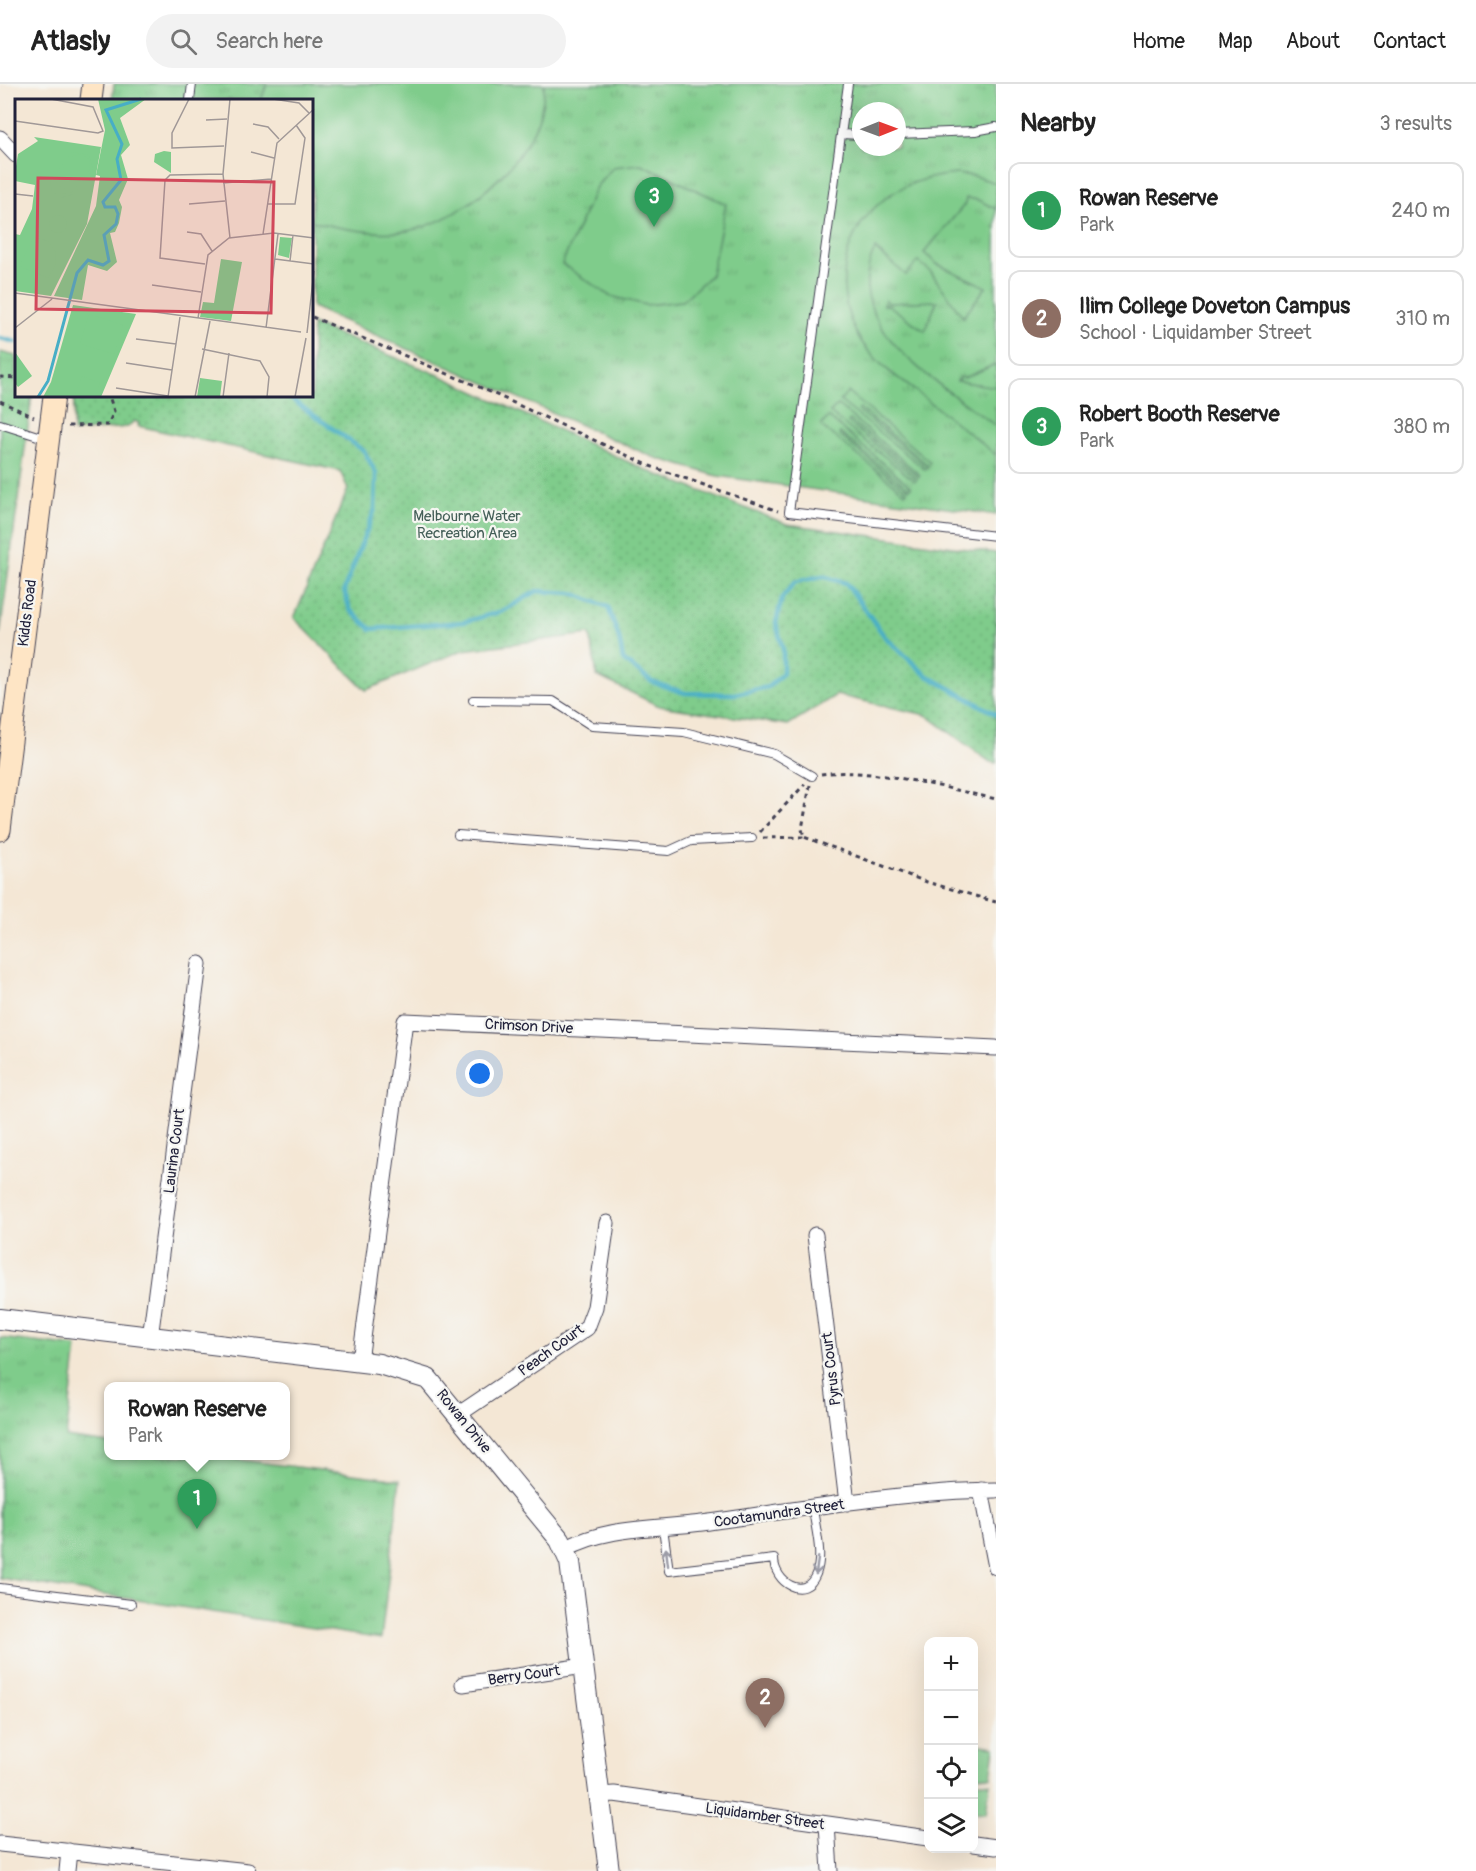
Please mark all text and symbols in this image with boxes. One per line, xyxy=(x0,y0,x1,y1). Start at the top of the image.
search box xyxy=(146,14,566,68)
text: Atlasly xyxy=(30,24,110,59)
icon: search xyxy=(167,25,200,58)
text: Search here xyxy=(215,27,323,55)
text: Home xyxy=(1132,28,1185,55)
text: Map xyxy=(1218,28,1253,55)
text: About xyxy=(1286,28,1340,55)
text: Contact xyxy=(1373,28,1446,55)
inset map xyxy=(15,99,314,398)
north arrow xyxy=(852,102,906,156)
text: Nearby xyxy=(1020,107,1096,139)
text: 3 results xyxy=(1380,111,1452,136)
pin: 3 xyxy=(634,178,674,227)
text: Rowan Reserve xyxy=(1079,184,1218,212)
text: 1 xyxy=(1038,198,1045,223)
text: 240 m xyxy=(1391,198,1450,223)
text: Park xyxy=(1079,212,1114,237)
text: Ilim College Doveton Campus xyxy=(1079,292,1350,320)
text: 2 xyxy=(1036,306,1047,331)
text: 310 m xyxy=(1395,306,1450,331)
text: School · Liquidamber Street xyxy=(1079,320,1312,345)
text: Robert Booth Reserve xyxy=(1079,400,1280,428)
text: 3 xyxy=(1036,414,1047,439)
text: 380 m xyxy=(1393,414,1450,439)
text: Park xyxy=(1079,428,1114,453)
park label: Melbourne Water Recreation Area xyxy=(413,507,521,543)
street label: Kidds Road xyxy=(14,578,41,648)
street label: Crimson Drive xyxy=(484,1015,574,1038)
your location xyxy=(465,1059,494,1088)
street label: Laurina Court xyxy=(160,1107,189,1195)
street label: Peach Court xyxy=(515,1320,589,1381)
street label: Pyrus Court xyxy=(817,1330,845,1407)
popup xyxy=(104,1382,290,1460)
street label: Rowan Drive xyxy=(432,1385,496,1458)
text: Rowan Reserve xyxy=(128,1395,266,1423)
text: Park xyxy=(128,1423,163,1448)
pin: 1 xyxy=(178,1480,216,1529)
street label: Cootamundra Street xyxy=(713,1495,846,1532)
one-way arrow xyxy=(661,1548,672,1568)
one-way arrow xyxy=(811,1556,822,1575)
map controls xyxy=(924,1637,978,1853)
button: + xyxy=(924,1637,978,1691)
street label: Berry Court xyxy=(487,1661,562,1690)
pin: 2 xyxy=(746,1678,784,1728)
button: − xyxy=(924,1691,978,1745)
button: locate xyxy=(924,1745,978,1799)
street label: Liquidamber Street xyxy=(704,1799,827,1834)
button: layers xyxy=(924,1799,978,1853)

